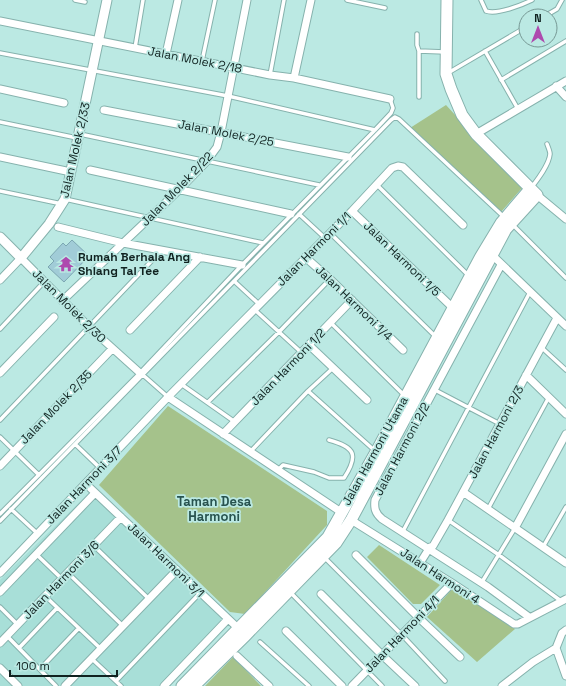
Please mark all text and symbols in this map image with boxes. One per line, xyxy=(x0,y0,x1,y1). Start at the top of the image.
north arrow xyxy=(518,8,558,48)
text: N xyxy=(534,11,542,25)
street label: Jalan Molek 2/18 xyxy=(147,43,243,77)
street label: Jalan Molek 2/33 xyxy=(56,101,94,199)
street label: Jalan Molek 2/25 xyxy=(177,116,275,150)
street label: Jalan Molek 2/22 xyxy=(137,148,217,230)
street label: Jalan Harmoni 1/1 xyxy=(273,208,355,290)
street label: Jalan Harmoni 1/5 xyxy=(360,218,444,300)
place label: Rumah Berhala Ang Shiang Tai Tee xyxy=(78,249,190,279)
temple icon: Rumah Berhala Ang Shiang Tai Tee xyxy=(57,255,75,273)
street label: Jalan Harmoni 1/4 xyxy=(312,262,396,344)
street label: Jalan Molek 2/30 xyxy=(29,266,109,346)
street label: Jalan Harmoni 1/2 xyxy=(247,325,329,409)
street label: Jalan Molek 2/35 xyxy=(16,366,96,448)
street label: Jalan Harmoni 2/3 xyxy=(465,383,527,481)
street label: Jalan Harmoni Utama xyxy=(338,394,412,508)
street label: Jalan Harmoni 2/2 xyxy=(371,400,433,498)
street label: Jalan Harmoni 3/7 xyxy=(43,442,126,528)
district label: Taman Desa Harmoni xyxy=(177,493,252,525)
street label: Jalan Harmoni 3/1 xyxy=(124,519,208,601)
street label: Jalan Harmoni 3/6 xyxy=(19,537,103,623)
street label: Jalan Harmoni 4 xyxy=(397,544,483,608)
street label: Jalan Harmoni 4/1 xyxy=(361,592,443,676)
scale bar xyxy=(10,652,117,678)
text: 100 m xyxy=(16,658,50,674)

